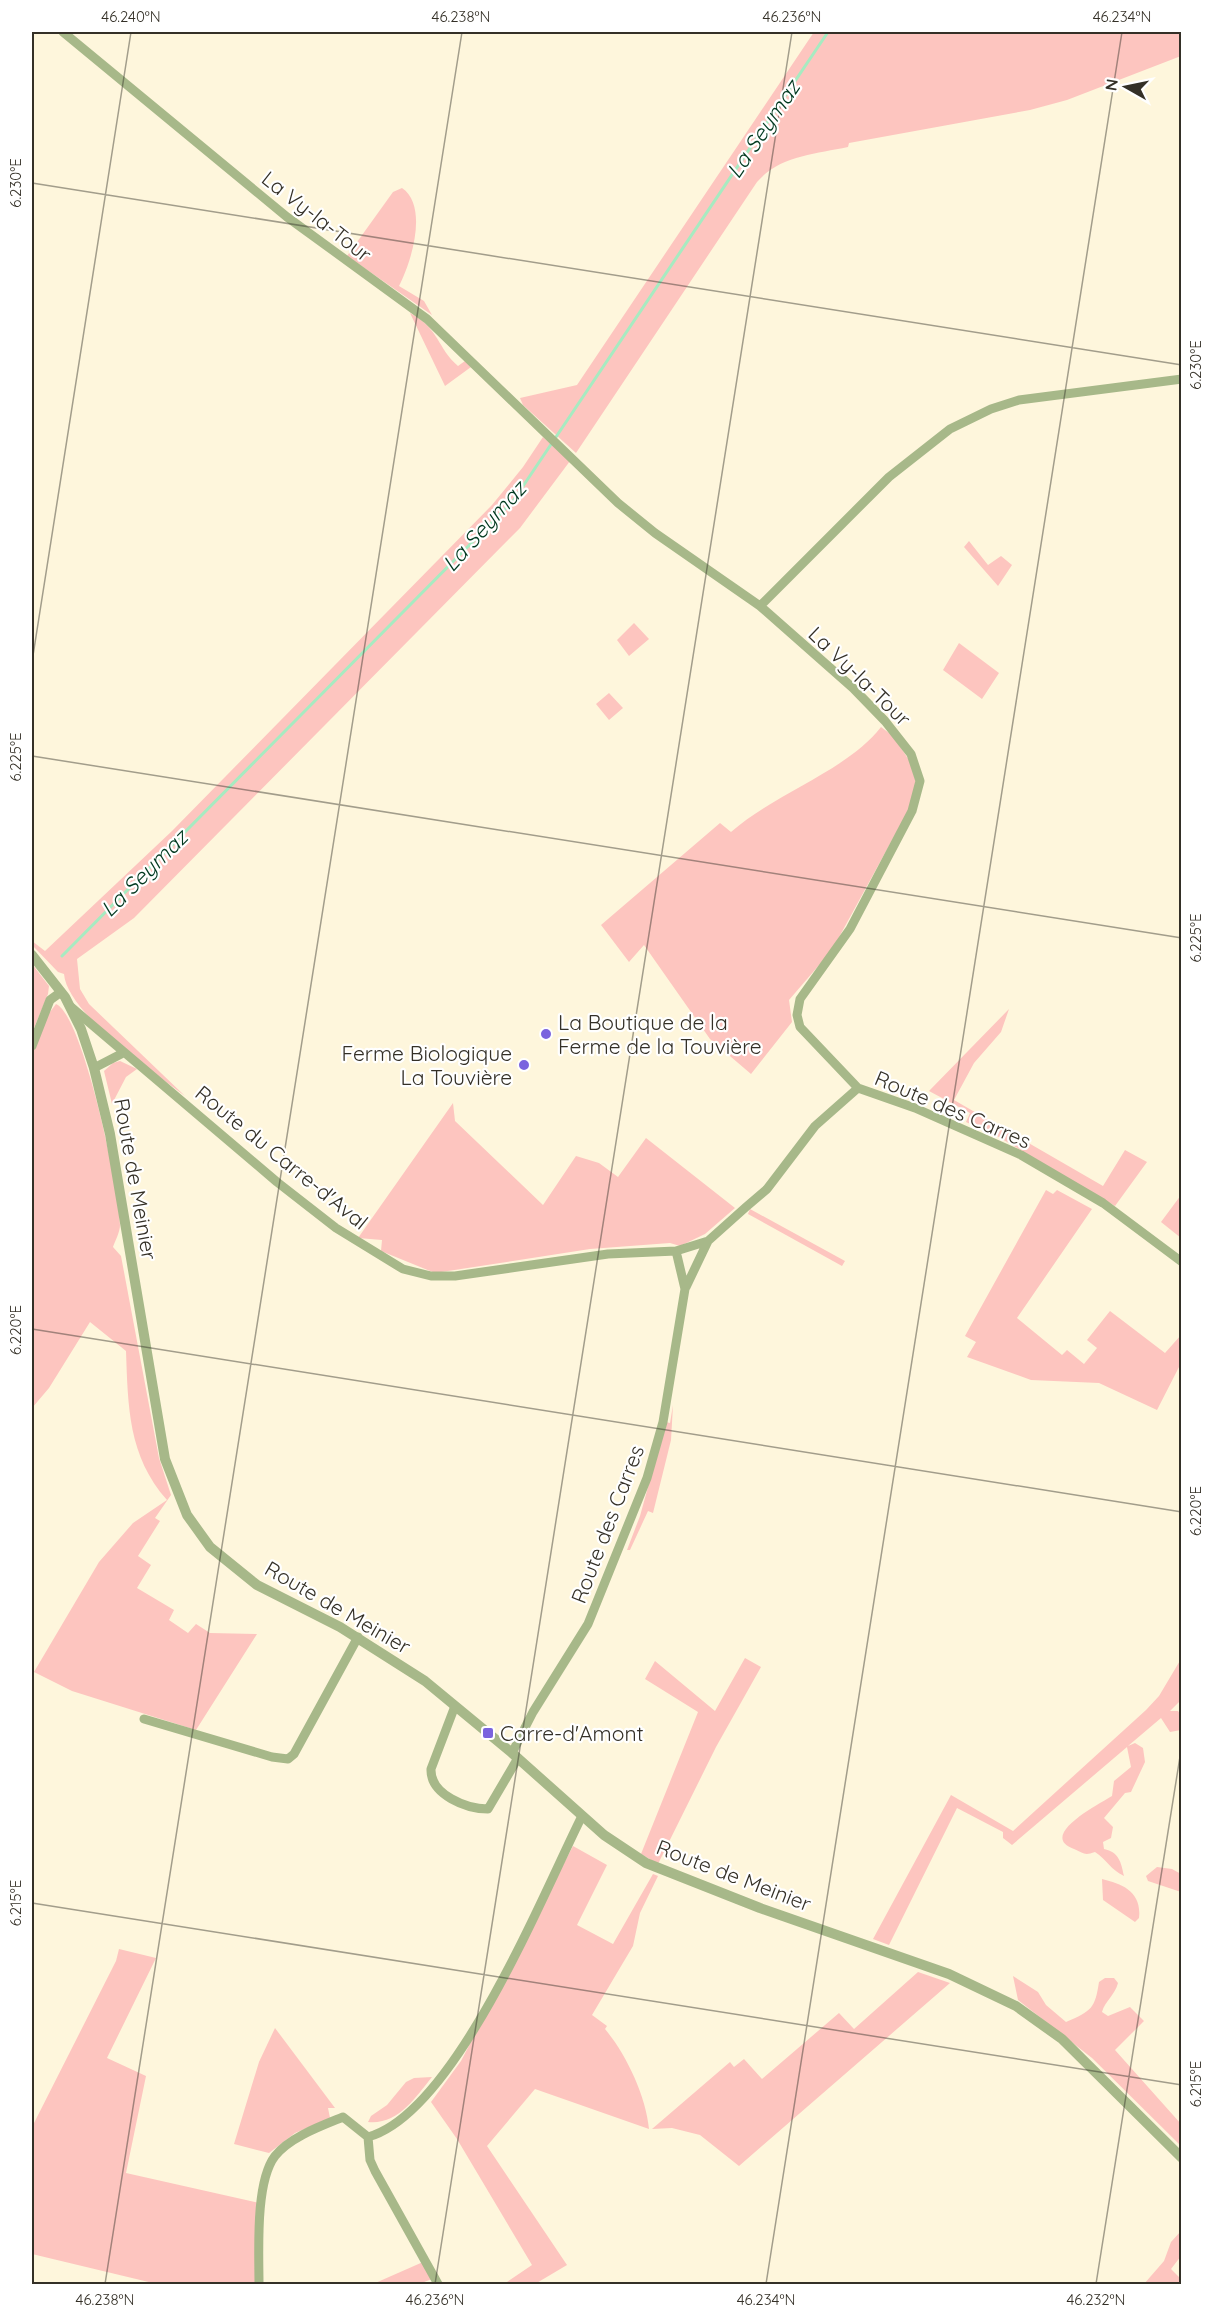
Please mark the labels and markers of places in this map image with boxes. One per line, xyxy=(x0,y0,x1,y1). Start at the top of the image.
place label: La Boutique de la Ferme de la Touvière xyxy=(558,1009,762,1059)
marker: La Boutique de la Ferme de la Touvière xyxy=(539,1027,553,1041)
place label: Ferme Biologique La Touvière xyxy=(341,1040,512,1090)
marker: Ferme Biologique La Touvière xyxy=(517,1058,531,1072)
place label: Carre-d'Amont xyxy=(500,1720,644,1746)
marker: Carre-d'Amont xyxy=(481,1726,495,1740)

